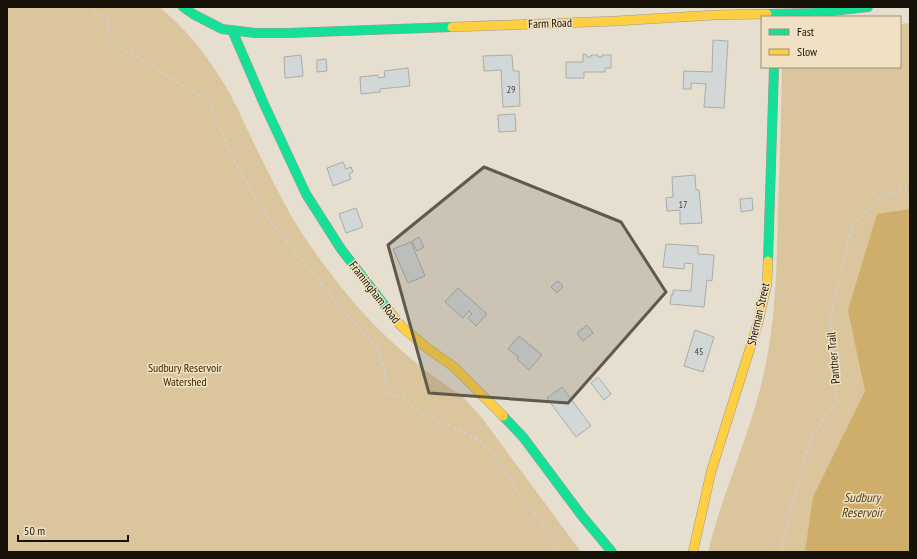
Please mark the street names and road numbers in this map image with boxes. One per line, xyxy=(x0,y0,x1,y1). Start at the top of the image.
street label: Farm Road xyxy=(528,15,572,31)
street label: Framingham Road xyxy=(346,258,404,326)
street label: Sherman Street xyxy=(744,280,773,347)
street label: Panther Trail xyxy=(823,331,843,385)

